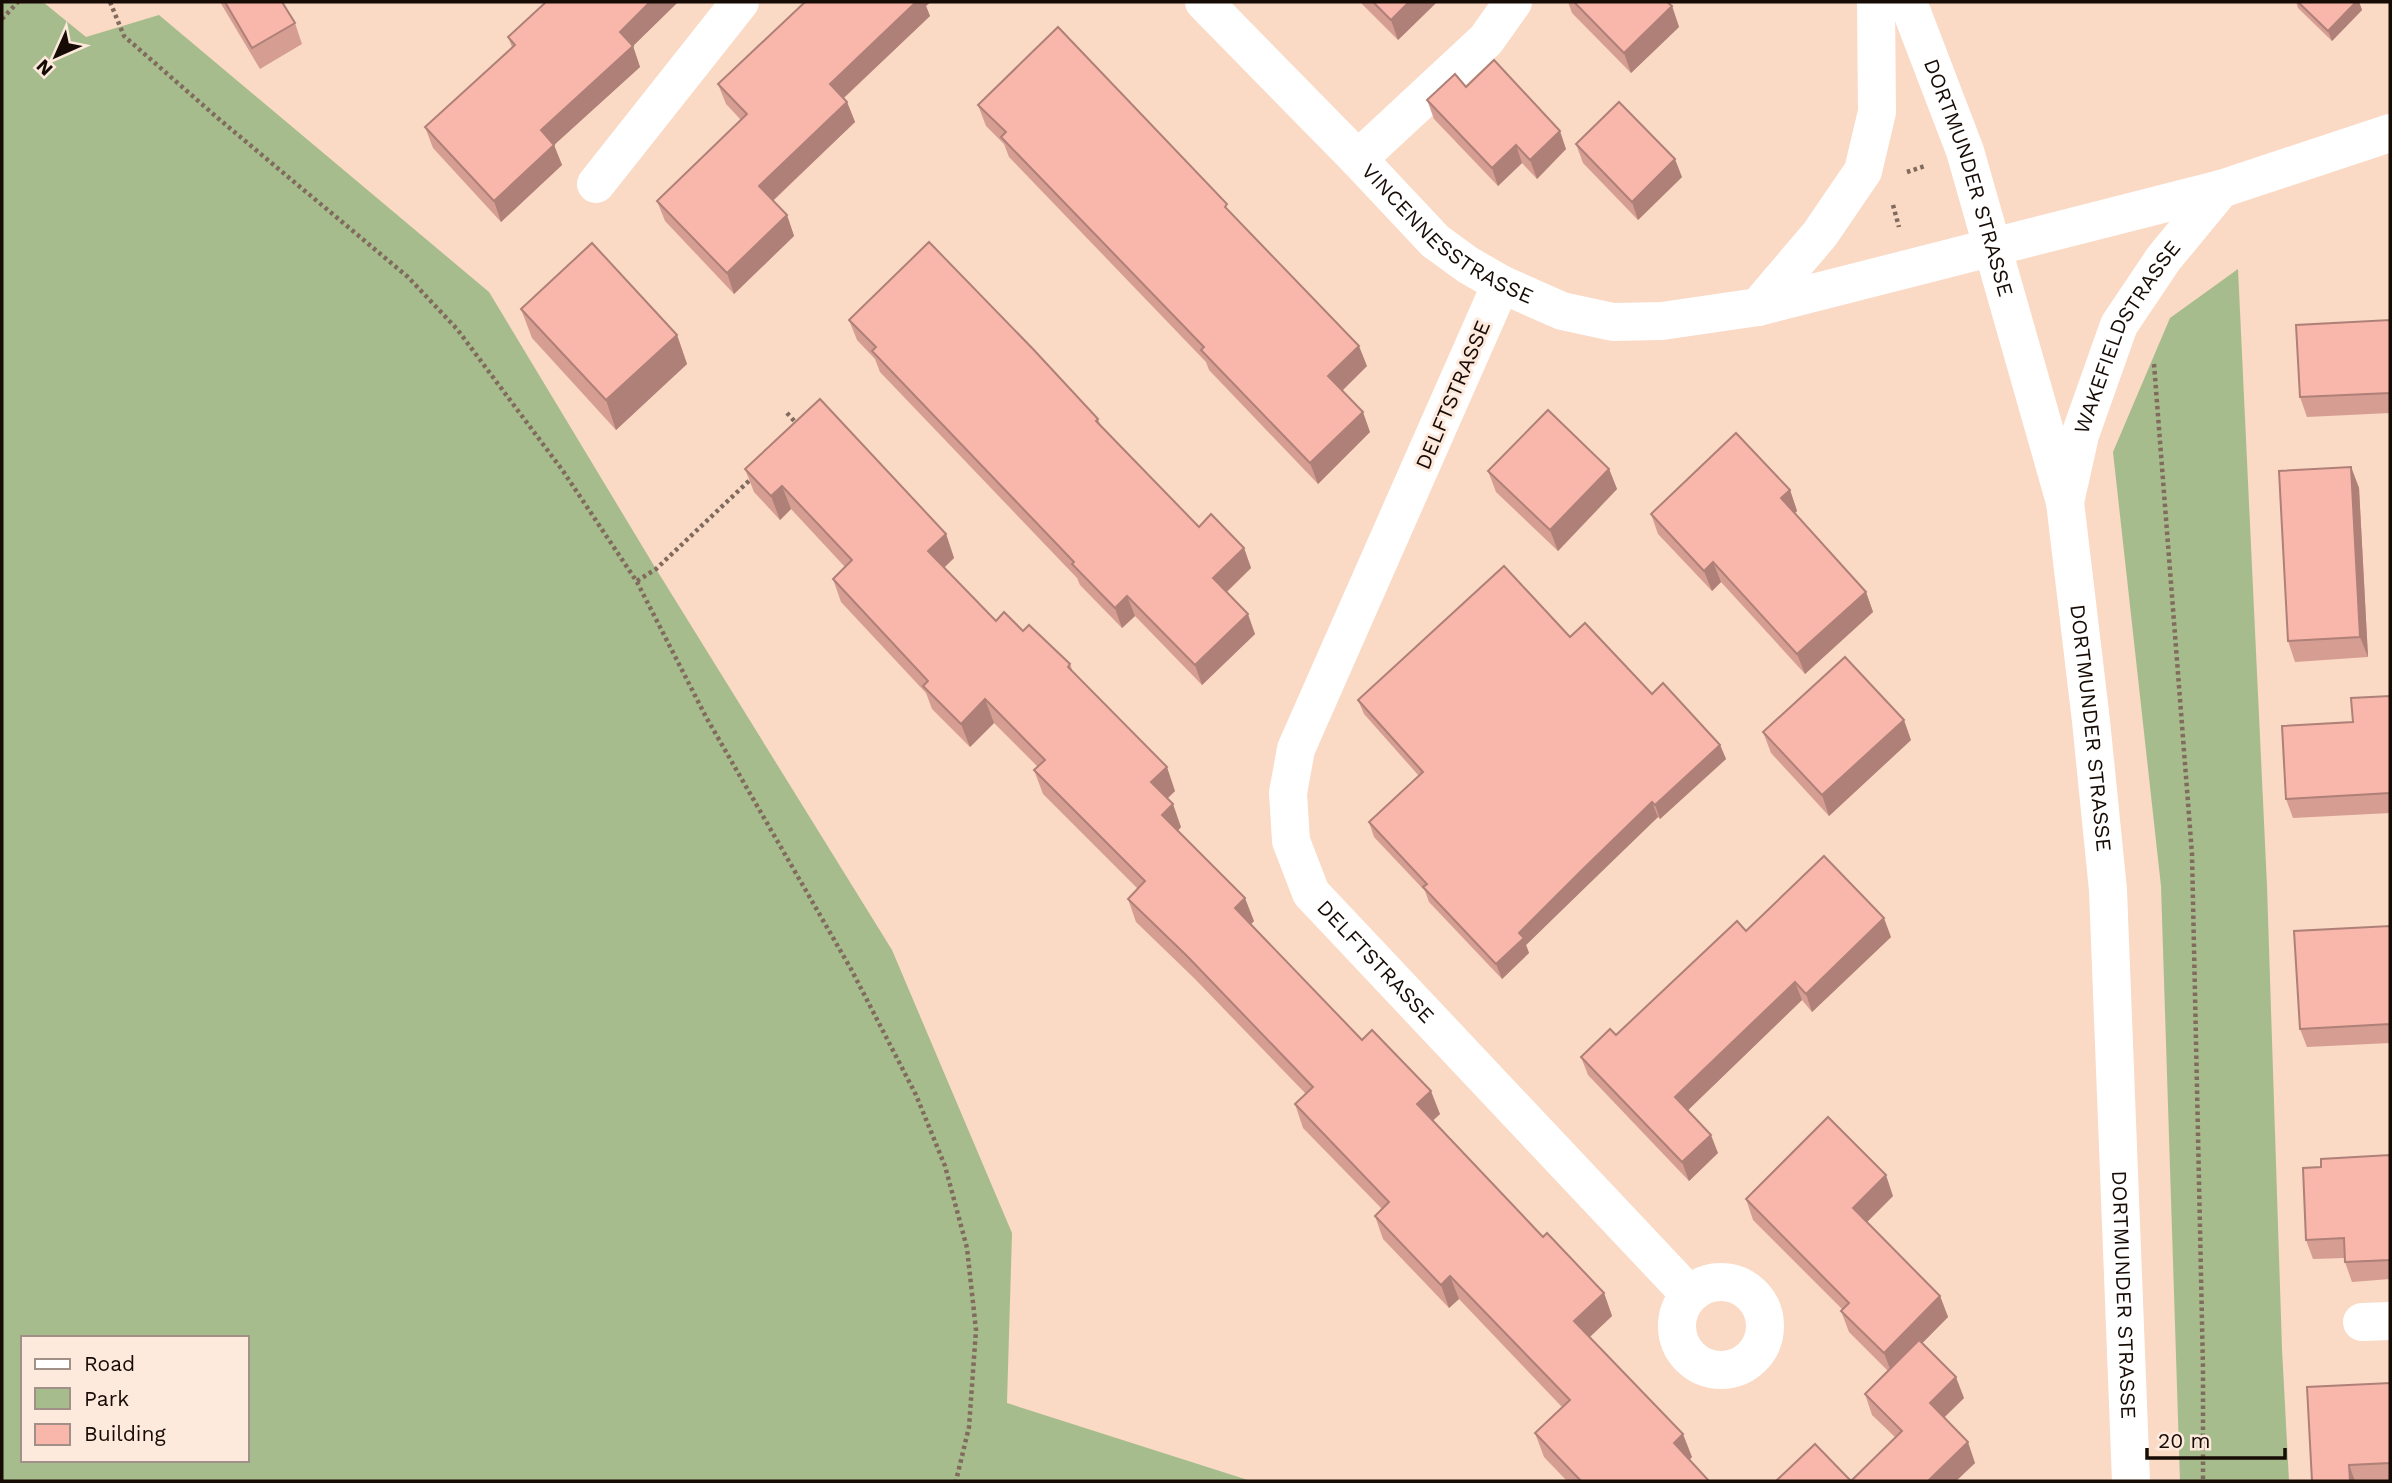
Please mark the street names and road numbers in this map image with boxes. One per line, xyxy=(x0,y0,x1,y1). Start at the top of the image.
street label: DORTMUNDER STRASSE xyxy=(1919,55,2019,299)
street label: VINCENNESSTRASSE xyxy=(1357,158,1537,309)
street label: WAKEFIELDSTRASSE xyxy=(2069,235,2185,437)
street label: DELFTSTRASSE xyxy=(1410,317,1495,473)
street label: DORTMUNDER STRASSE xyxy=(2065,603,2117,853)
street label: DELFTSTRASSE xyxy=(1312,895,1440,1028)
street label: DORTMUNDER STRASSE xyxy=(2107,1170,2142,1419)

